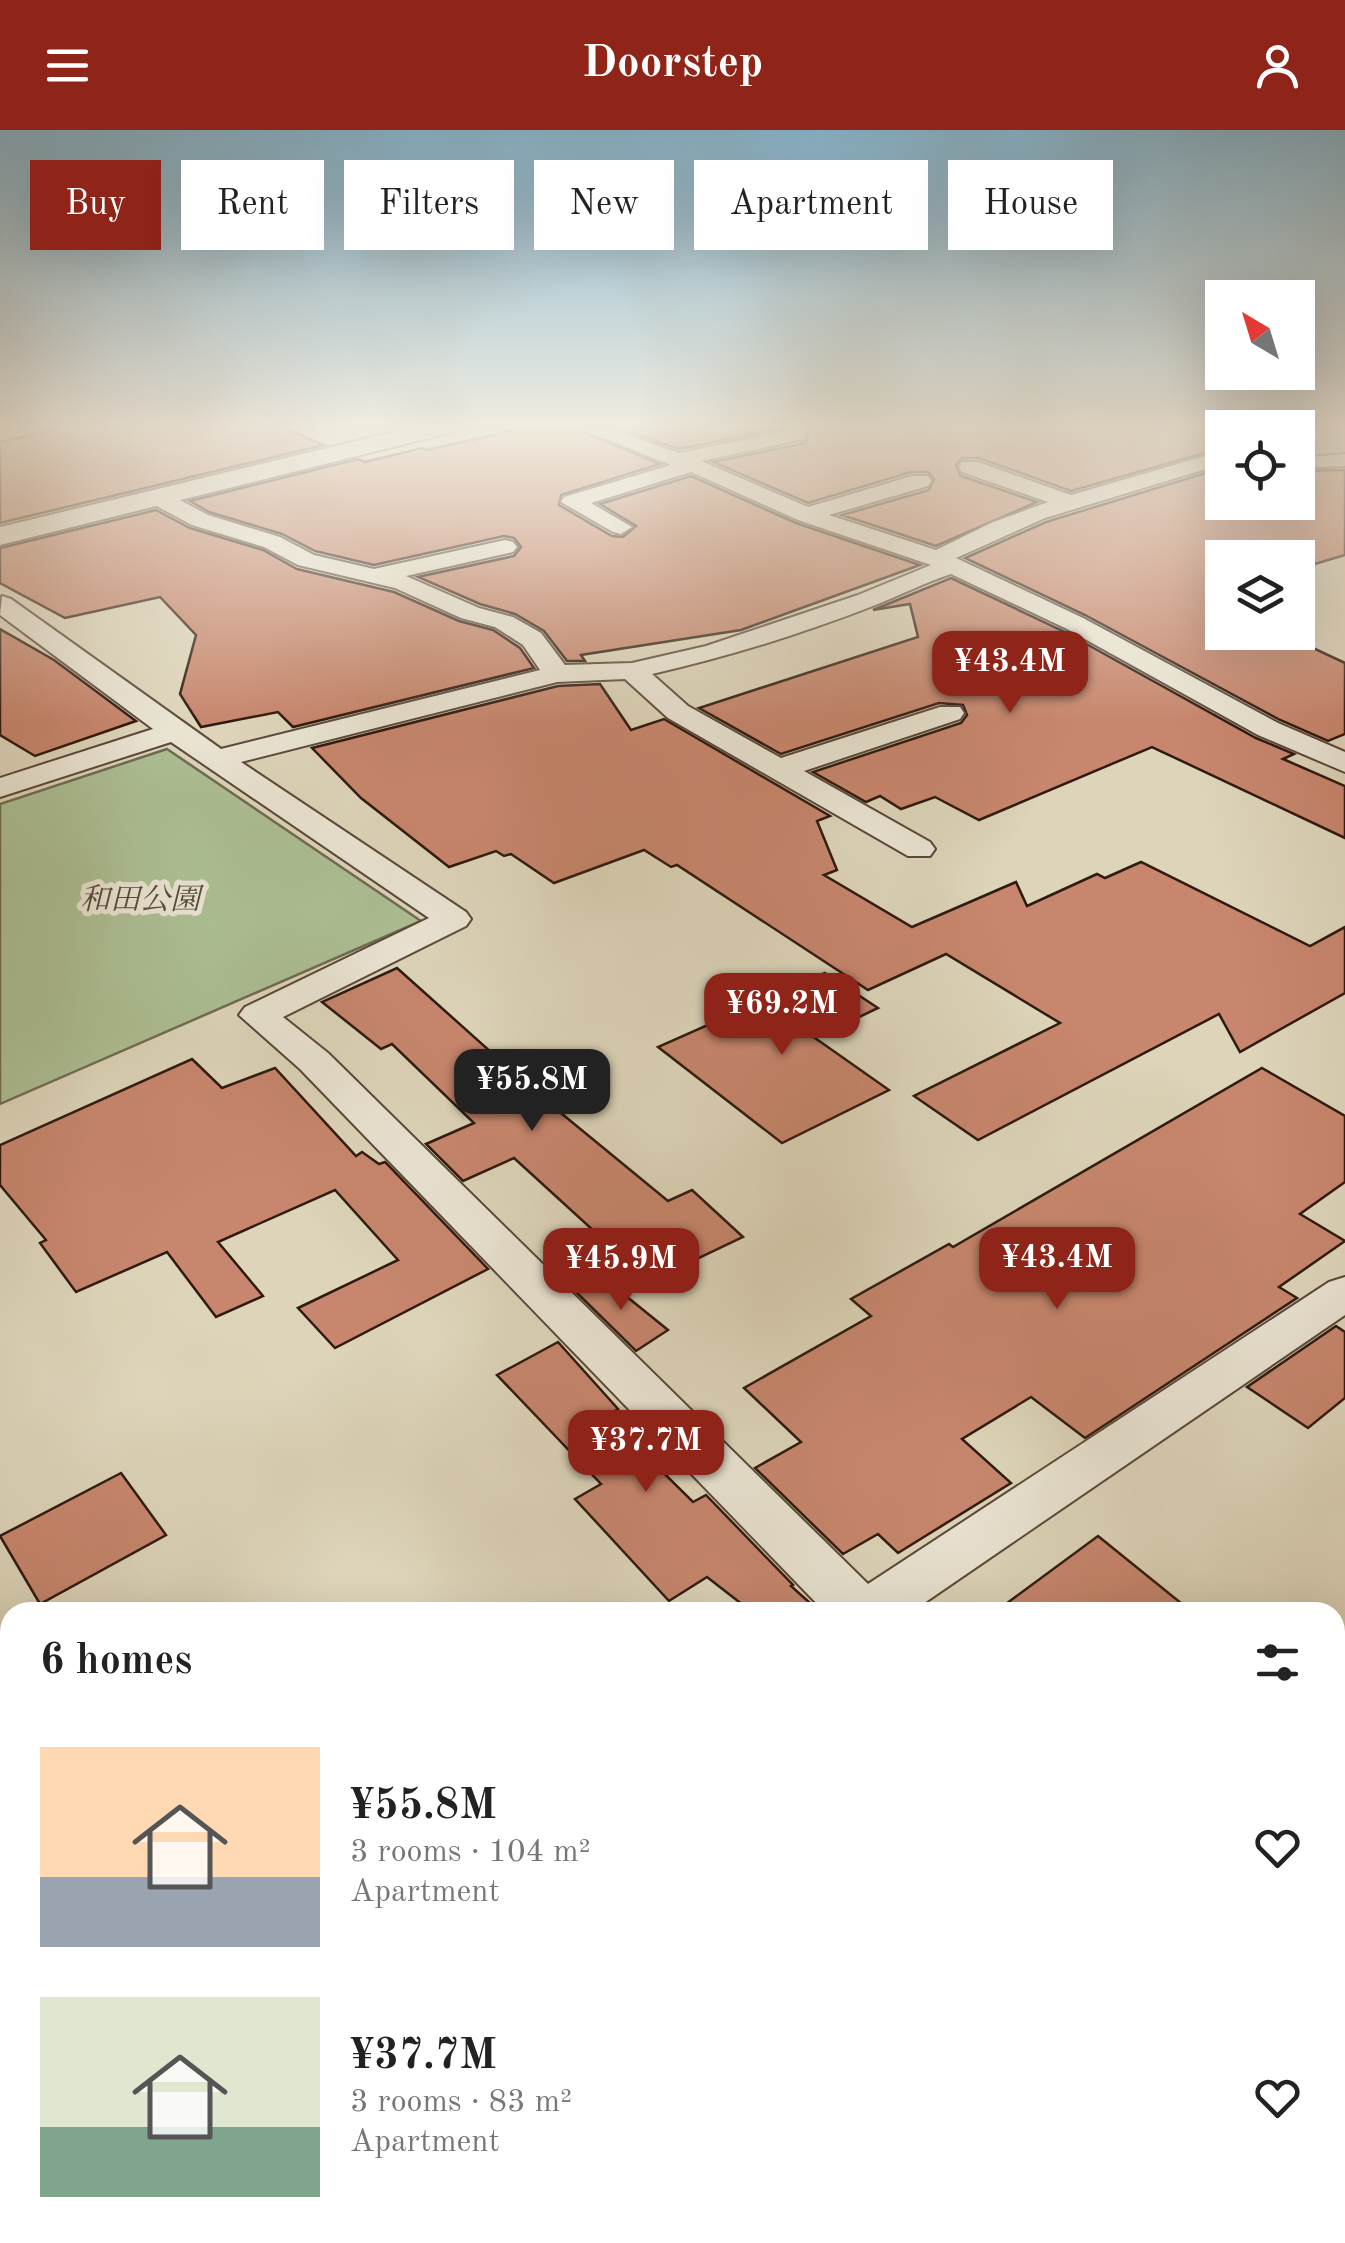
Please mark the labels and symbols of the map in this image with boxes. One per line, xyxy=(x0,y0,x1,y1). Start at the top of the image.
north arrow xyxy=(1205,280,1315,390)
pin: ¥43.4M xyxy=(929,631,1091,716)
park label: 和田公園 xyxy=(80,883,205,916)
pin: ¥69.2M xyxy=(701,973,863,1058)
pin: ¥55.8M xyxy=(451,1049,613,1134)
pin: ¥43.4M xyxy=(976,1227,1138,1312)
pin: ¥45.9M xyxy=(540,1228,702,1313)
pin: ¥37.7M xyxy=(565,1410,727,1495)

